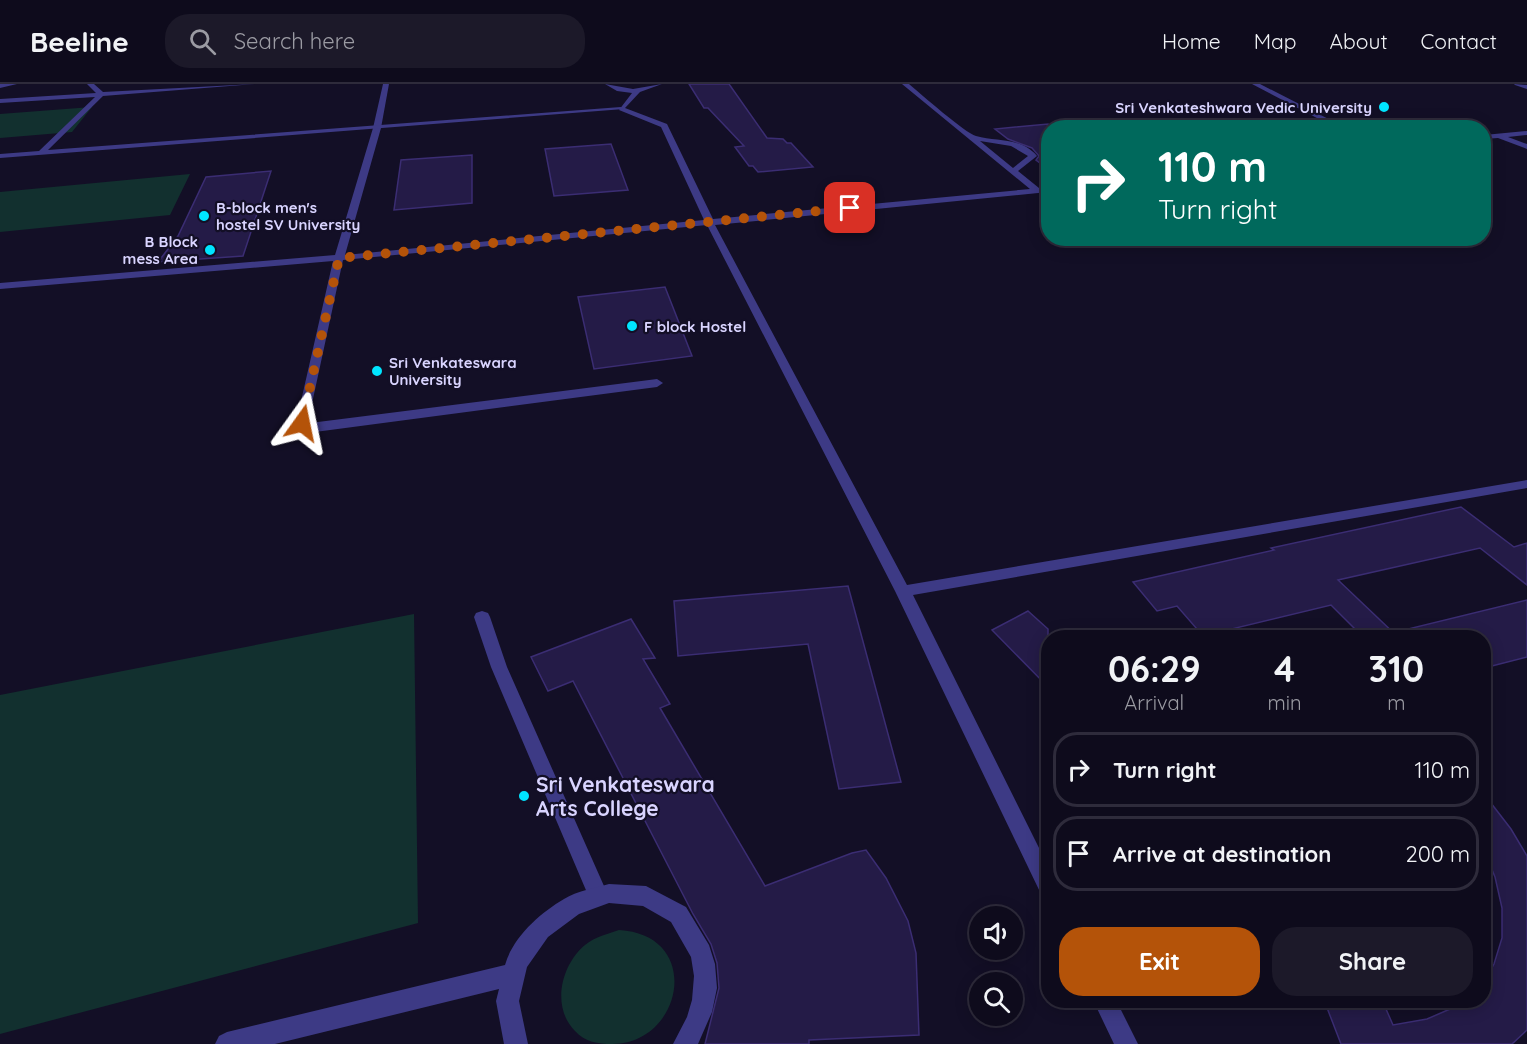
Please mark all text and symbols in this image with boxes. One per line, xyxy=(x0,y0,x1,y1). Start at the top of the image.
search box xyxy=(165,14,585,68)
text: Beeline xyxy=(30,24,129,59)
icon: search xyxy=(186,25,219,58)
text: Search here xyxy=(234,27,355,55)
text: Home xyxy=(1162,28,1221,54)
text: Map xyxy=(1254,28,1297,54)
text: About xyxy=(1330,28,1388,54)
text: Contact xyxy=(1421,28,1497,54)
place label: Sri Venkateshwara Vedic University xyxy=(1115,98,1372,117)
marker: Sri Venkateshwara Vedic University xyxy=(1377,100,1391,114)
text: 110 m xyxy=(1158,140,1267,193)
icon: right xyxy=(1059,144,1137,222)
pin xyxy=(824,182,875,233)
icon: arrive xyxy=(833,191,866,224)
text: Turn right xyxy=(1158,192,1277,226)
place label: B-block men's hostel SV University xyxy=(216,198,360,234)
marker: B-block men's hostel SV University xyxy=(197,209,211,223)
place label: B Block mess Area xyxy=(123,232,198,268)
marker: B Block mess Area xyxy=(203,243,217,257)
place label: F block Hostel xyxy=(644,317,746,336)
marker: F block Hostel xyxy=(625,319,639,333)
place label: Sri Venkateswara University xyxy=(389,353,517,389)
marker: Sri Venkateswara University xyxy=(370,364,384,378)
position arrow xyxy=(270,391,334,455)
text: 06:29 xyxy=(1108,646,1201,691)
text: 4 xyxy=(1274,646,1295,691)
text: 310 xyxy=(1369,646,1424,691)
text: Arrival xyxy=(1124,690,1184,715)
text: min xyxy=(1268,690,1302,715)
text: m xyxy=(1387,690,1405,715)
icon: right xyxy=(1062,753,1095,786)
text: Turn right xyxy=(1113,756,1217,784)
text: 110 m xyxy=(1415,756,1470,784)
place label: Sri Venkateswara Arts College xyxy=(536,771,715,821)
marker: Sri Venkateswara Arts College xyxy=(517,789,531,803)
icon: arrive xyxy=(1062,837,1095,870)
text: Arrive at destination xyxy=(1113,840,1331,868)
text: 200 m xyxy=(1406,840,1470,868)
map controls xyxy=(969,906,1023,1026)
button: sound xyxy=(969,906,1023,960)
button: Exit xyxy=(1059,927,1260,996)
button: Share xyxy=(1272,927,1473,996)
button: search xyxy=(969,972,1023,1026)

